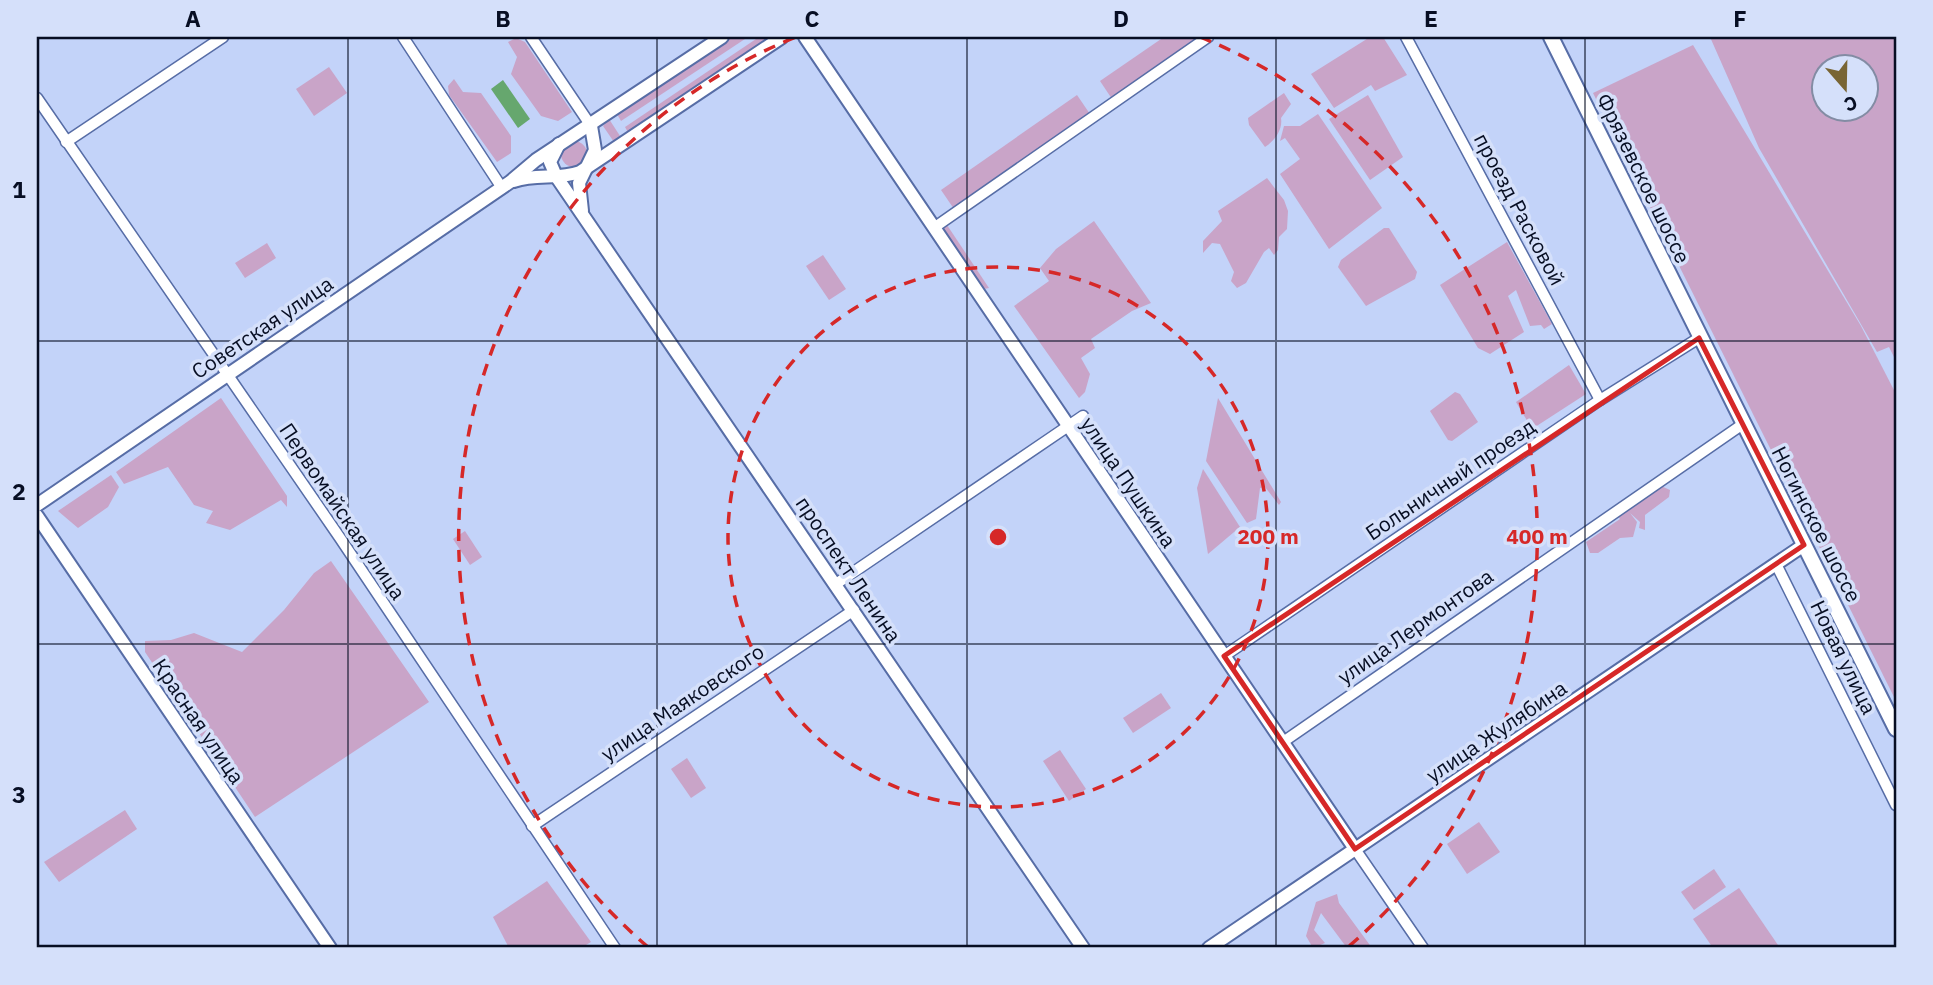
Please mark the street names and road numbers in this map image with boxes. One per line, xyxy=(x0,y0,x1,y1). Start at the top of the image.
street label: Фрязевское шоссе xyxy=(1591,88,1697,268)
street label: проезд Расковой xyxy=(1468,128,1572,290)
street label: Советская улица xyxy=(186,269,338,385)
street label: улица Пушкина xyxy=(1075,411,1183,553)
street label: Больничный проезд xyxy=(1360,412,1540,546)
street label: Первомайская улица xyxy=(273,417,413,605)
street label: Ногинское шоссе xyxy=(1766,441,1868,607)
street label: проспект Ленина xyxy=(790,490,908,648)
street label: улица Лермонтова xyxy=(1332,562,1498,690)
street label: Новая улица xyxy=(1804,595,1884,719)
street label: улица Маяковского xyxy=(595,637,769,767)
street label: Красная улица xyxy=(147,653,251,789)
street label: улица Жулябина xyxy=(1420,674,1572,788)

